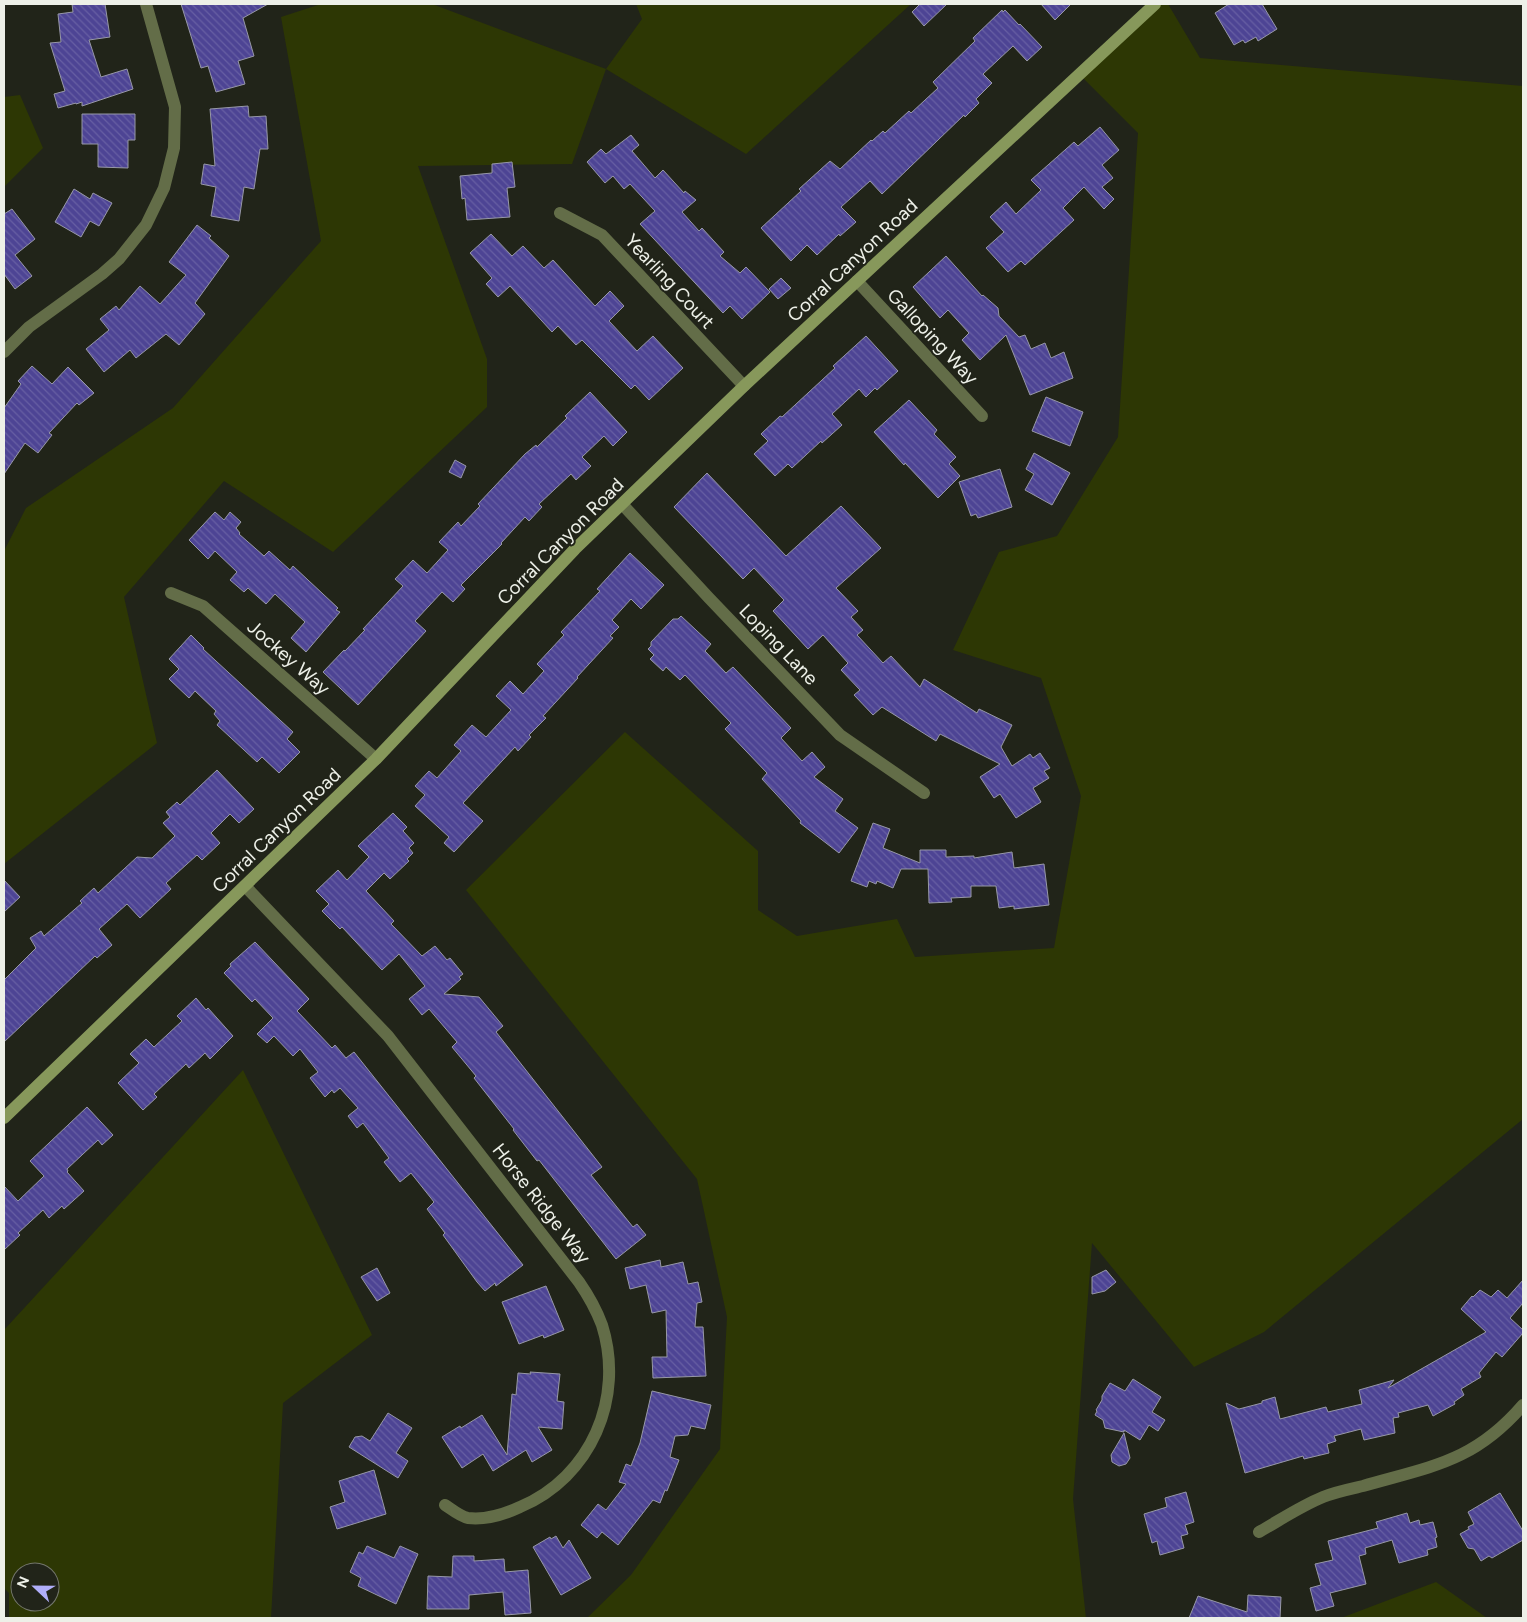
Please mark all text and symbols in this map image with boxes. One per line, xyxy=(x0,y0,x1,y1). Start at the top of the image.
street label: Corral Canyon Road xyxy=(782,194,922,327)
street label: Yearling Court xyxy=(620,229,719,333)
street label: Galloping Way xyxy=(882,284,983,389)
street label: Corral Canyon Road xyxy=(492,473,629,610)
street label: Loping Lane xyxy=(734,599,823,690)
street label: Jockey Way xyxy=(243,615,335,699)
street label: Corral Canyon Road xyxy=(207,763,345,898)
street label: Horse Ridge Way xyxy=(488,1139,596,1268)
north arrow xyxy=(10,1562,60,1612)
text: N xyxy=(14,1574,33,1591)

